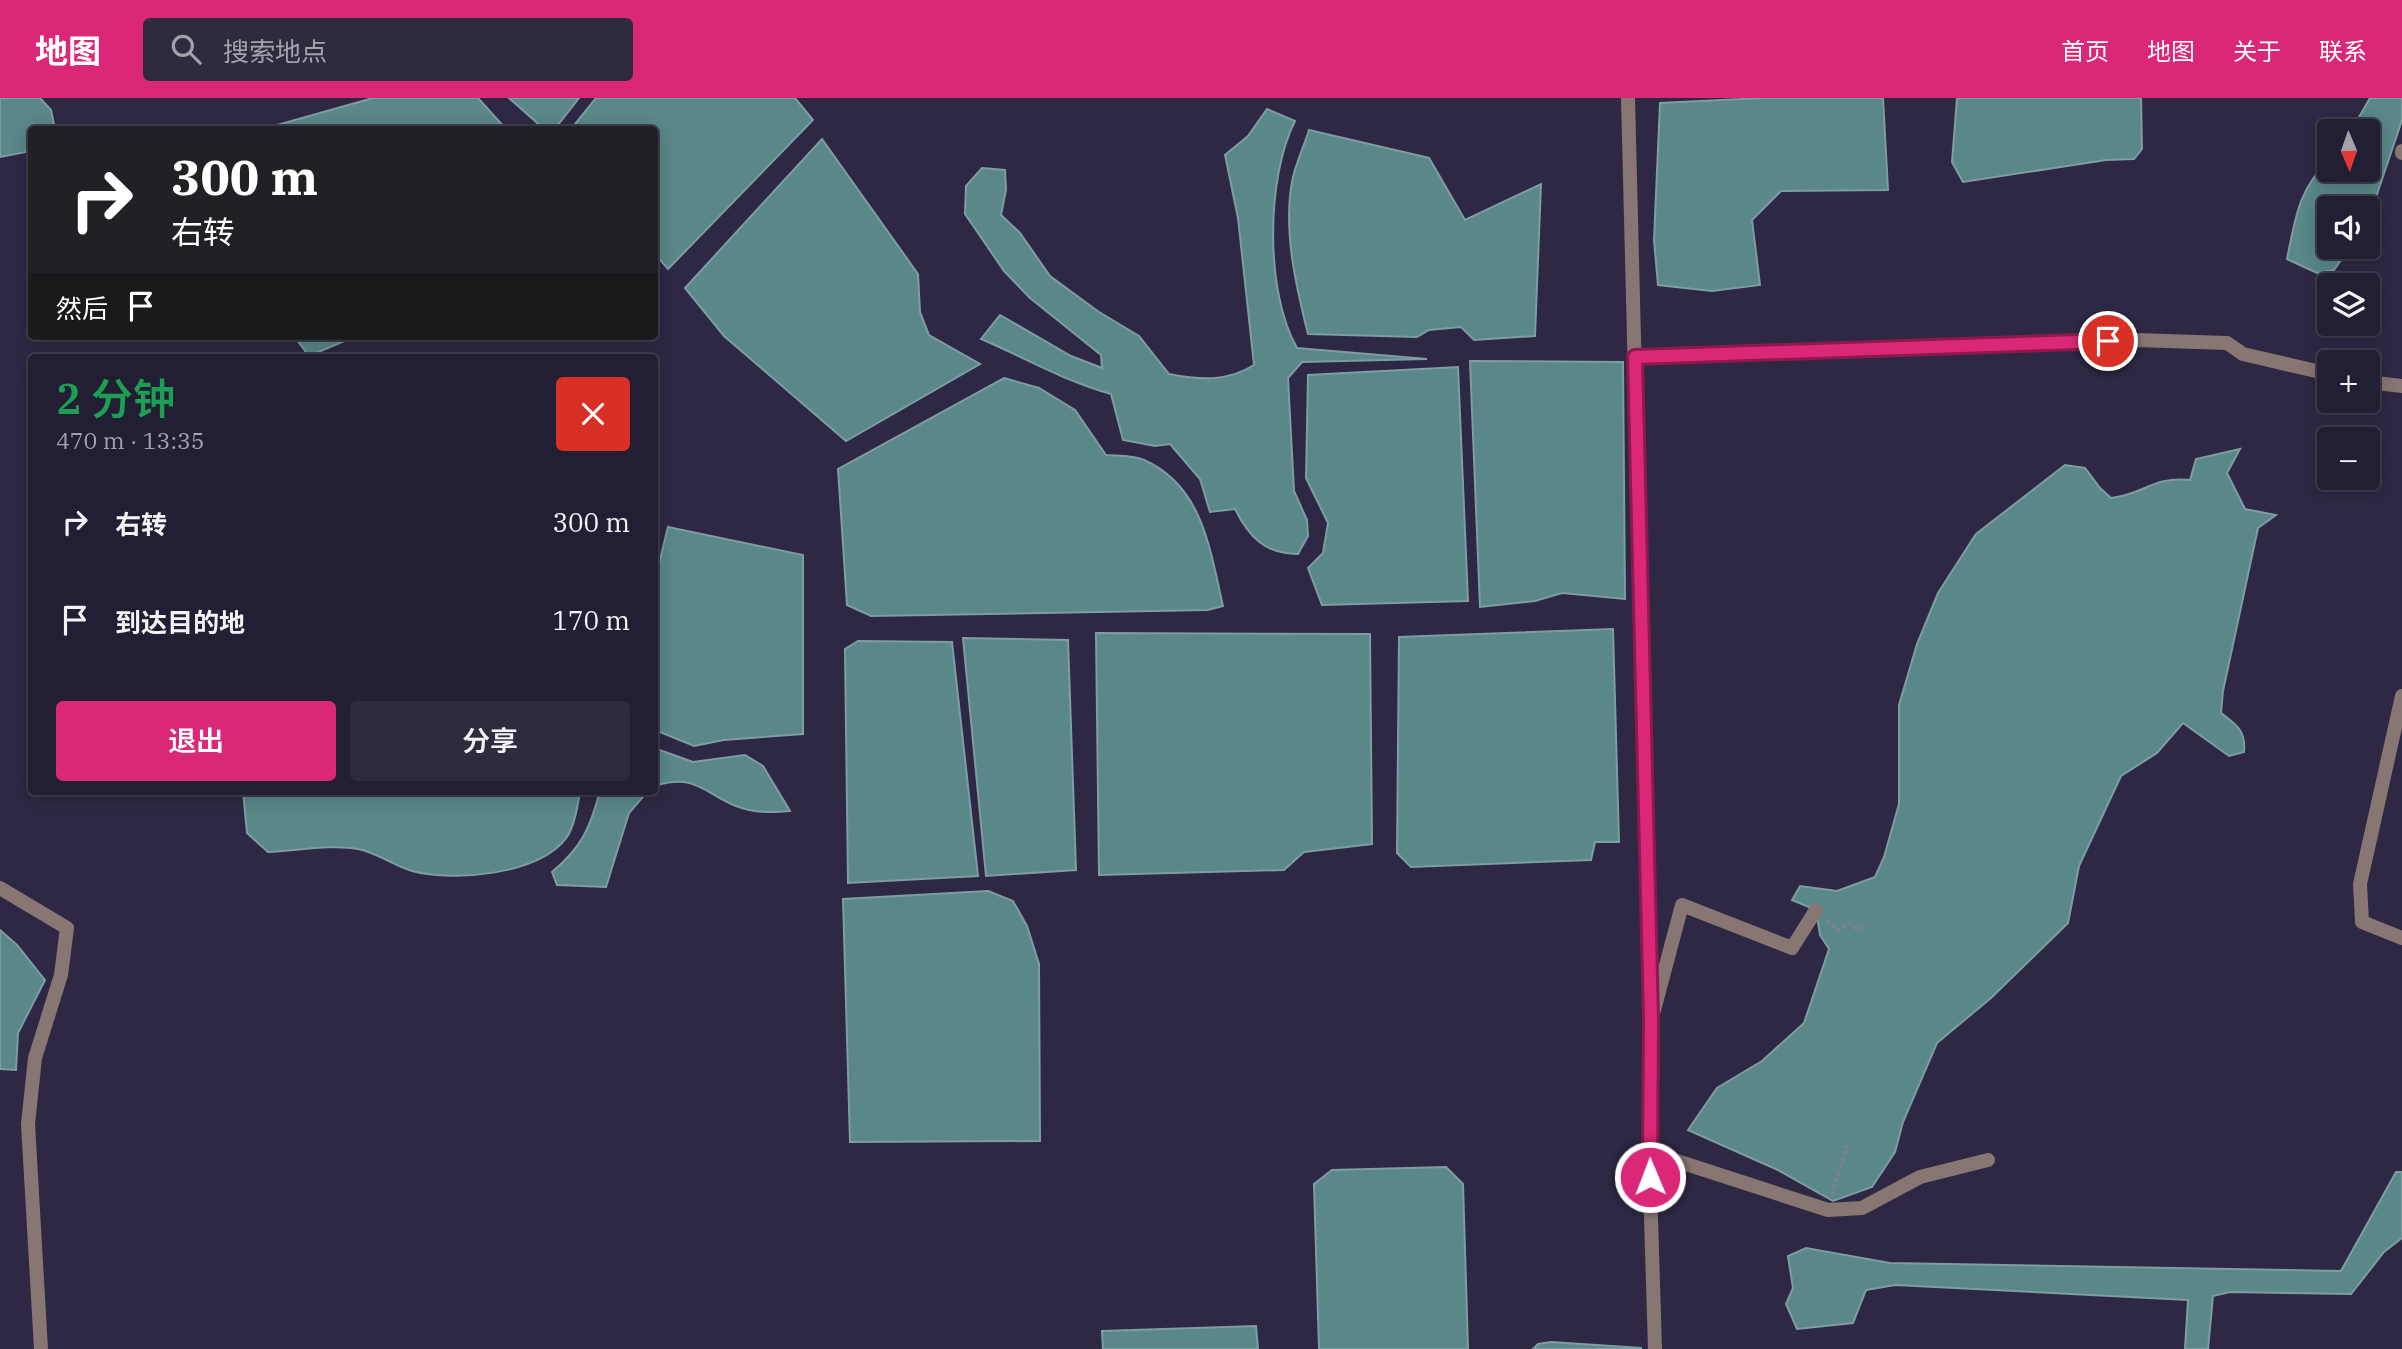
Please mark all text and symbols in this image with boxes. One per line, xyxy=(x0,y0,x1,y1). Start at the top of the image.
search box xyxy=(143,18,633,81)
text: 地图 xyxy=(35,29,101,72)
icon: search xyxy=(167,30,205,68)
text: 搜索地点 xyxy=(223,34,327,68)
text: 首页 xyxy=(2061,35,2109,67)
text: 地图 xyxy=(2147,35,2195,67)
text: 关于 xyxy=(2233,35,2281,67)
text: 联系 xyxy=(2319,35,2367,67)
north arrow xyxy=(2317,119,2380,182)
map controls xyxy=(2317,119,2380,490)
text: 300 m xyxy=(171,145,318,208)
icon: right xyxy=(56,154,147,245)
button: sound xyxy=(2317,196,2380,259)
text: 右转 xyxy=(171,211,235,253)
button: layers xyxy=(2317,273,2380,336)
icon: arrive xyxy=(122,287,160,325)
text: 然后 xyxy=(56,291,108,325)
pin xyxy=(2078,311,2138,371)
icon: arrive xyxy=(2089,322,2127,360)
button: + xyxy=(2317,350,2380,413)
text: 2 分钟 xyxy=(56,371,175,426)
button: close xyxy=(556,377,630,451)
text: 470 m · 13:35 xyxy=(56,425,205,455)
button: − xyxy=(2317,427,2380,490)
icon: right xyxy=(56,503,94,541)
text: 300 m xyxy=(552,505,630,539)
text: 右转 xyxy=(115,507,167,541)
icon: arrive xyxy=(56,601,94,639)
text: 170 m xyxy=(552,603,630,637)
text: 到达目的地 xyxy=(115,605,245,639)
button: 退出 xyxy=(56,701,336,781)
button: 分享 xyxy=(350,701,630,781)
position arrow xyxy=(1613,1140,1687,1214)

